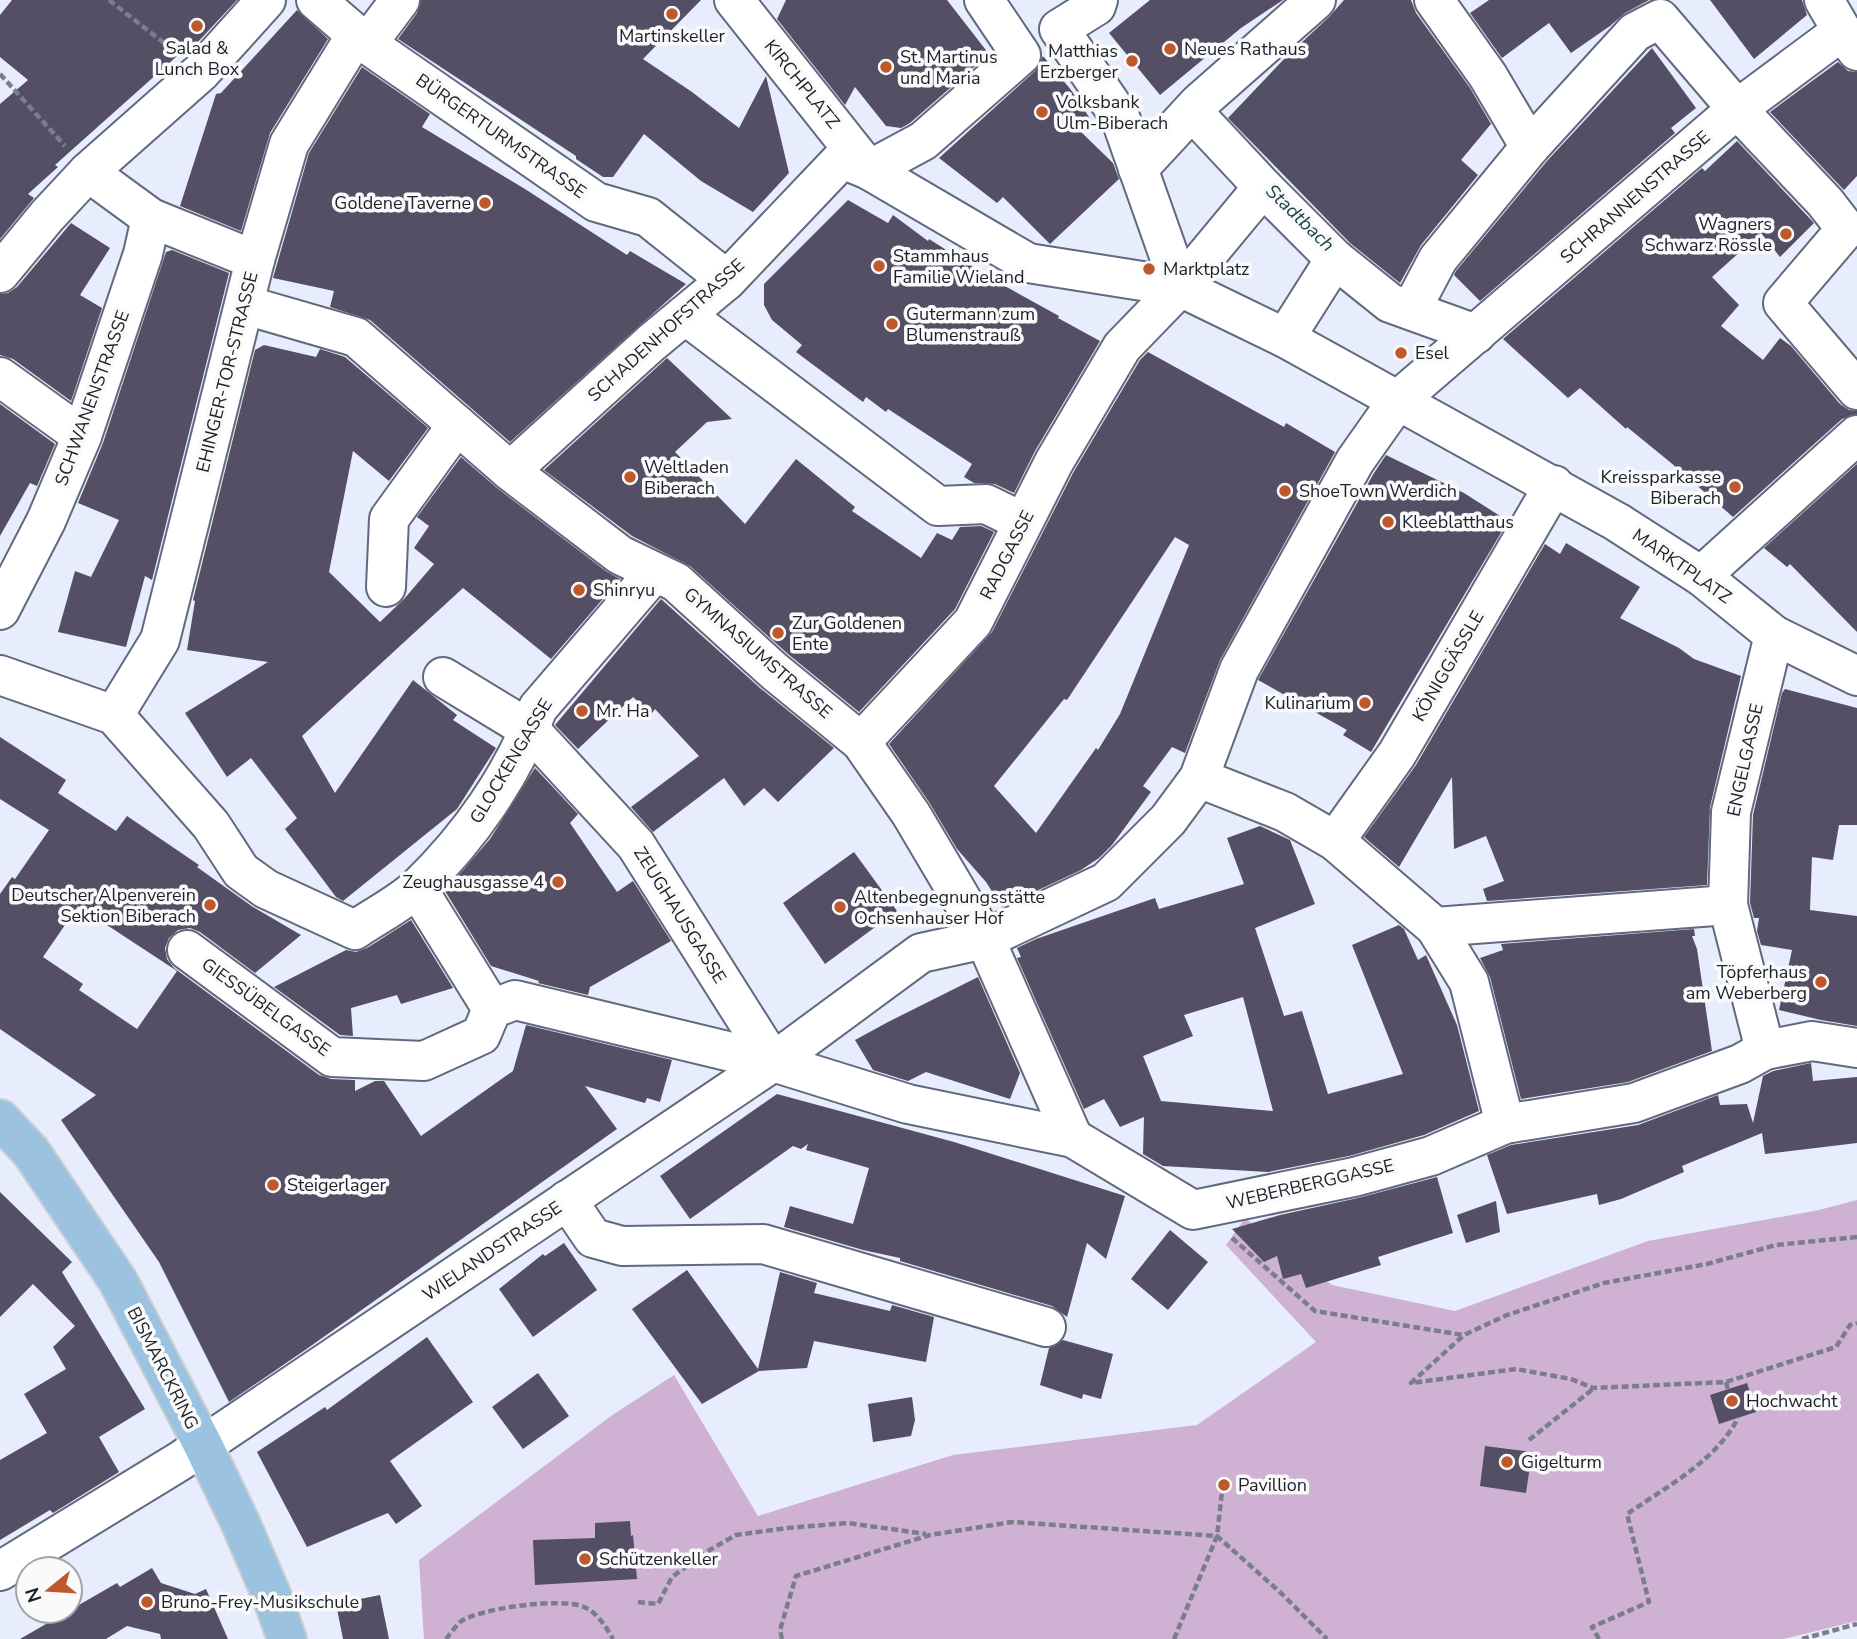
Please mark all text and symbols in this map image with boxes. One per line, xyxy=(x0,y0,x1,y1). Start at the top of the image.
marker: Martinskeller xyxy=(664,6,680,22)
marker: Salad & Lunch Box xyxy=(189,18,205,34)
place label: Martinskeller xyxy=(619,24,726,48)
street label: KIRCHPLATZ xyxy=(759,35,845,134)
place label: Salad & Lunch Box xyxy=(155,36,240,81)
place label: Neues Rathaus xyxy=(1184,37,1306,61)
place label: Matthias Erzberger xyxy=(1040,39,1119,84)
marker: Neues Rathaus xyxy=(1162,41,1178,57)
place label: St. Martinus und Maria xyxy=(900,45,998,90)
marker: Matthias Erzberger xyxy=(1124,53,1140,69)
marker: St. Martinus und Maria xyxy=(878,59,894,75)
street label: BÜRGERTURMSTRASSE xyxy=(411,68,591,204)
place label: Volksbank Ulm-Biberach xyxy=(1055,90,1168,135)
marker: Volksbank Ulm-Biberach xyxy=(1034,104,1050,120)
street label: SCHRANNENSTRASSE xyxy=(1555,125,1715,269)
water label: Stadtbach xyxy=(1260,178,1340,258)
place label: Goldene Taverne xyxy=(334,191,471,215)
marker: Goldene Taverne xyxy=(477,195,493,211)
place label: Wagners Schwarz Rössle xyxy=(1645,212,1772,257)
marker: Wagners Schwarz Rössle xyxy=(1778,226,1794,242)
place label: Stammhaus Familie Wieland xyxy=(893,244,1025,289)
street label: SCHADENHOFSTRASSE xyxy=(582,253,750,407)
place label: Marktplatz xyxy=(1163,257,1249,281)
marker: Stammhaus Familie Wieland xyxy=(871,258,887,274)
marker: Marktplatz xyxy=(1141,261,1157,277)
street label: EHINGER-TOR-STRASSE xyxy=(190,269,264,475)
place label: Gutermann zum Blumenstrauß xyxy=(906,302,1035,347)
street label: SCHWANENSTRASSE xyxy=(49,307,135,489)
marker: Gutermann zum Blumenstrauß xyxy=(884,316,900,332)
place label: Esel xyxy=(1415,341,1450,365)
marker: Esel xyxy=(1393,345,1409,361)
place label: Weltladen Biberach xyxy=(644,455,729,500)
place label: Kreissparkasse Biberach xyxy=(1601,465,1721,510)
marker: Weltladen Biberach xyxy=(622,469,638,485)
place label: ShoeTown Werdich xyxy=(1299,479,1457,503)
marker: Kreissparkasse Biberach xyxy=(1727,479,1743,495)
marker: ShoeTown Werdich xyxy=(1277,483,1293,499)
street label: RADGASSE xyxy=(974,506,1040,604)
place label: Kleeblatthaus xyxy=(1402,510,1514,534)
marker: Kleeblatthaus xyxy=(1380,514,1396,530)
street label: MARKTPLATZ xyxy=(1628,523,1737,609)
place label: Shinryu xyxy=(593,578,655,602)
marker: Shinryu xyxy=(571,582,587,598)
street label: GYMNASIUMSTRASSE xyxy=(679,582,837,724)
street label: KÖNIGGÄSSLE xyxy=(1407,606,1489,726)
place label: Zur Goldenen Ente xyxy=(792,611,902,656)
marker: Zur Goldenen Ente xyxy=(770,625,786,641)
place label: Kulinarium xyxy=(1264,691,1351,715)
street label: GLOCKENGASSE xyxy=(464,694,558,828)
marker: Kulinarium xyxy=(1357,695,1373,711)
place label: Mr. Ha xyxy=(596,699,649,723)
street label: ENGELGASSE xyxy=(1721,701,1769,819)
marker: Mr. Ha xyxy=(574,703,590,719)
street label: ZEUGHAUSGASSE xyxy=(628,842,732,988)
place label: Zeughausgasse 4 xyxy=(403,870,544,894)
marker: Zeughausgasse 4 xyxy=(550,874,566,890)
place label: Deutscher Alpenverein Sektion Biberach xyxy=(11,883,196,928)
place label: Altenbegegnungsstätte Ochsenhauser Hof xyxy=(854,885,1045,930)
marker: Deutscher Alpenverein Sektion Biberach xyxy=(202,897,218,913)
marker: Altenbegegnungsstätte Ochsenhauser Hof xyxy=(832,899,848,915)
street label: GIESSÜBELGASSE xyxy=(197,952,335,1062)
place label: Töpferhaus am Weberberg xyxy=(1686,960,1807,1005)
marker: Töpferhaus am Weberberg xyxy=(1813,974,1829,990)
street label: WEBERBERGGASSE xyxy=(1224,1153,1396,1215)
place label: Steigerlager xyxy=(287,1173,387,1197)
marker: Steigerlager xyxy=(265,1177,281,1193)
street label: WIELANDSTRASSE xyxy=(418,1195,566,1307)
street label: BISMARCKRING xyxy=(122,1303,204,1433)
place label: Hochwacht xyxy=(1746,1389,1838,1413)
marker: Hochwacht xyxy=(1724,1393,1740,1409)
place label: Gigelturm xyxy=(1521,1450,1602,1474)
marker: Gigelturm xyxy=(1499,1454,1515,1470)
place label: Pavillion xyxy=(1238,1473,1307,1497)
marker: Pavillion xyxy=(1216,1477,1232,1493)
place label: Schützenkeller xyxy=(599,1547,718,1571)
marker: Schützenkeller xyxy=(577,1551,593,1567)
north arrow xyxy=(14,1555,84,1625)
text: N xyxy=(19,1584,48,1606)
place label: Bruno-Frey-Musikschule xyxy=(161,1590,359,1614)
marker: Bruno-Frey-Musikschule xyxy=(139,1594,155,1610)

